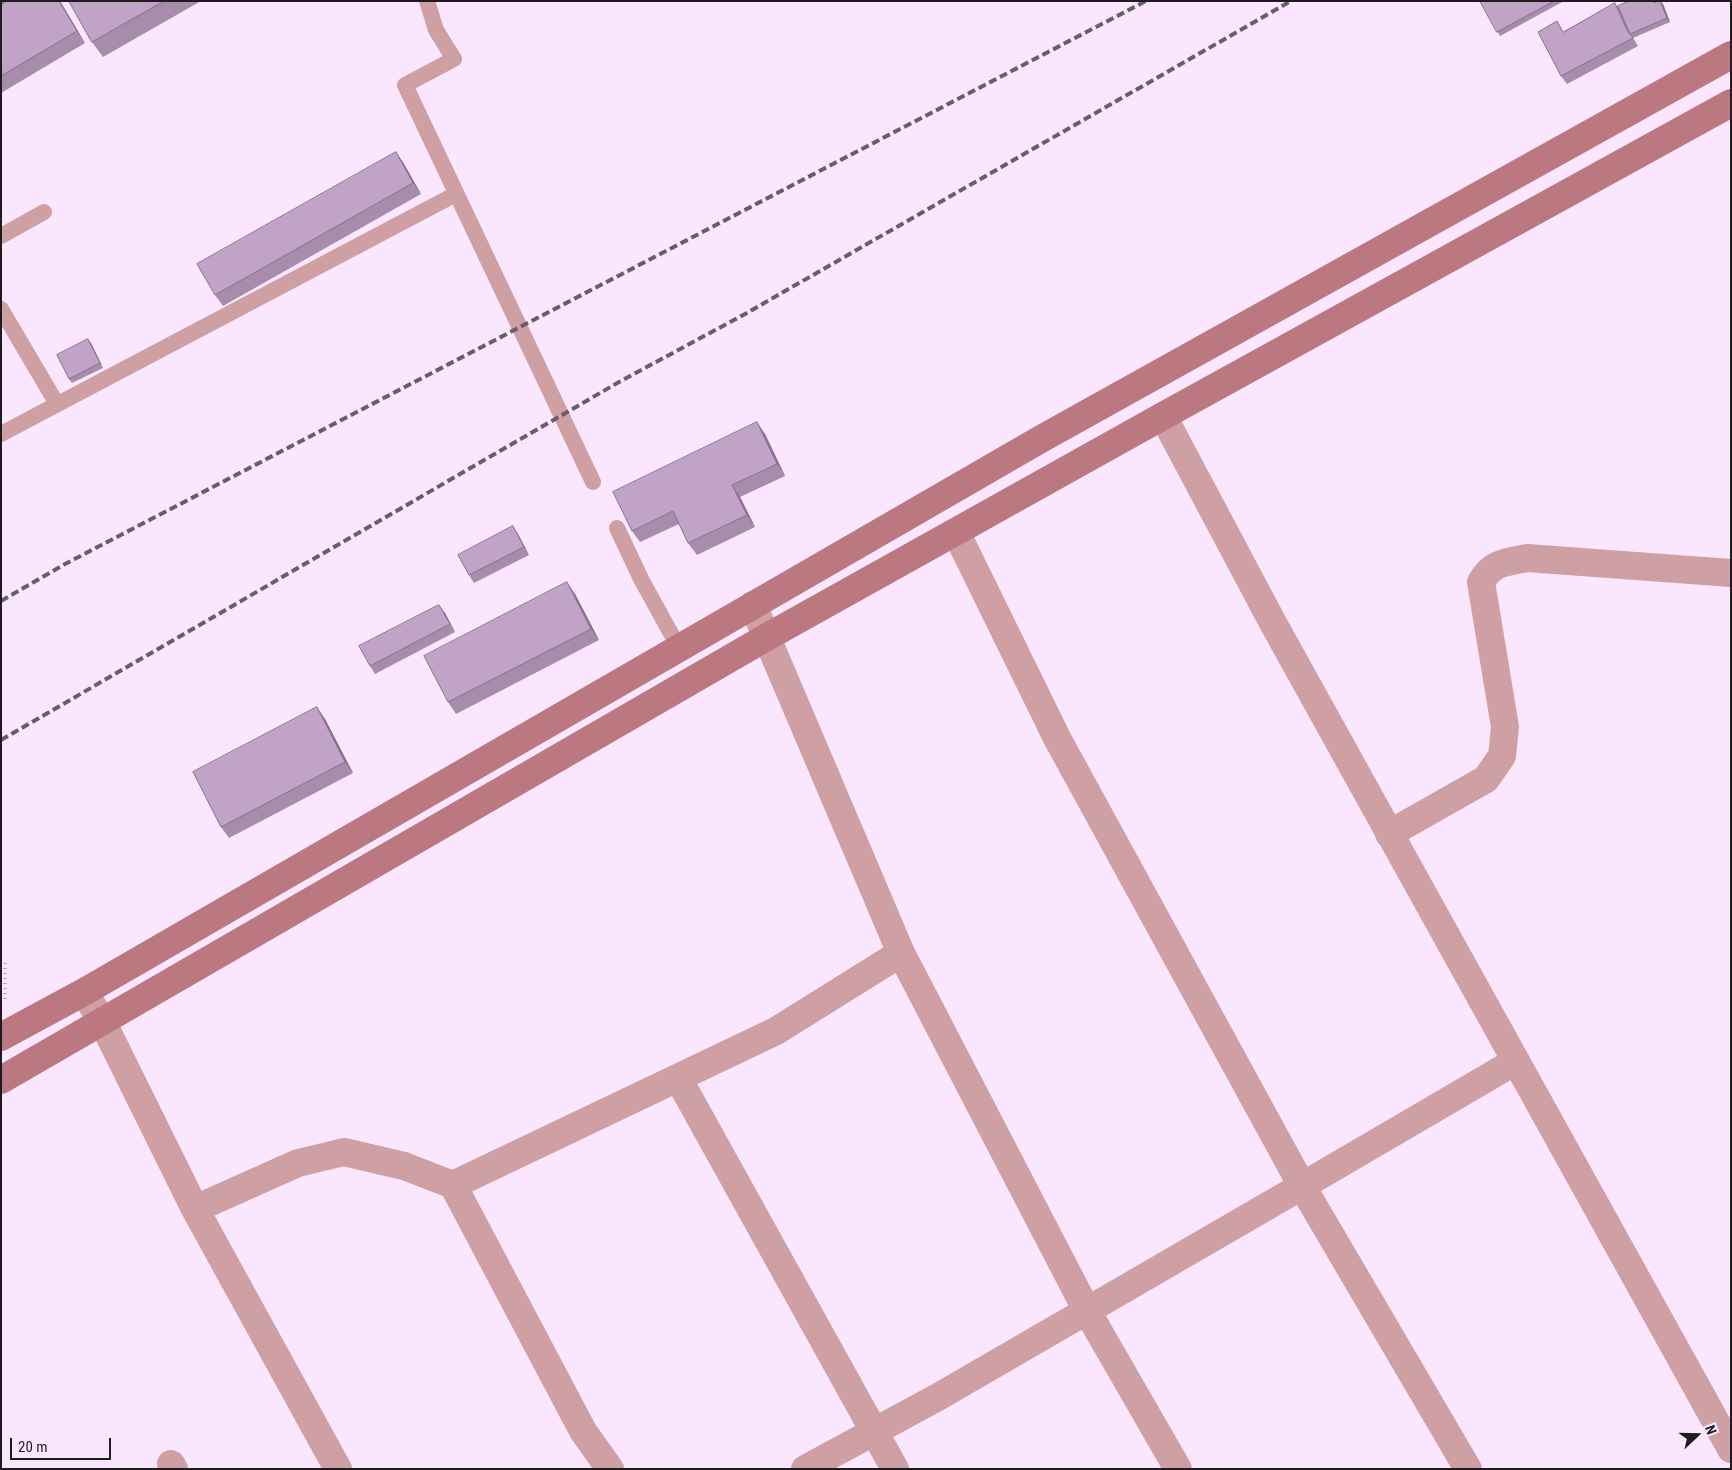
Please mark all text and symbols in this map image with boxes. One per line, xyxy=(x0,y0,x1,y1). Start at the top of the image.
north arrow xyxy=(1672,1410,1722,1460)
text: N xyxy=(1702,1423,1720,1436)
scale bar xyxy=(12,1428,114,1460)
text: 20 m xyxy=(18,1438,48,1456)

